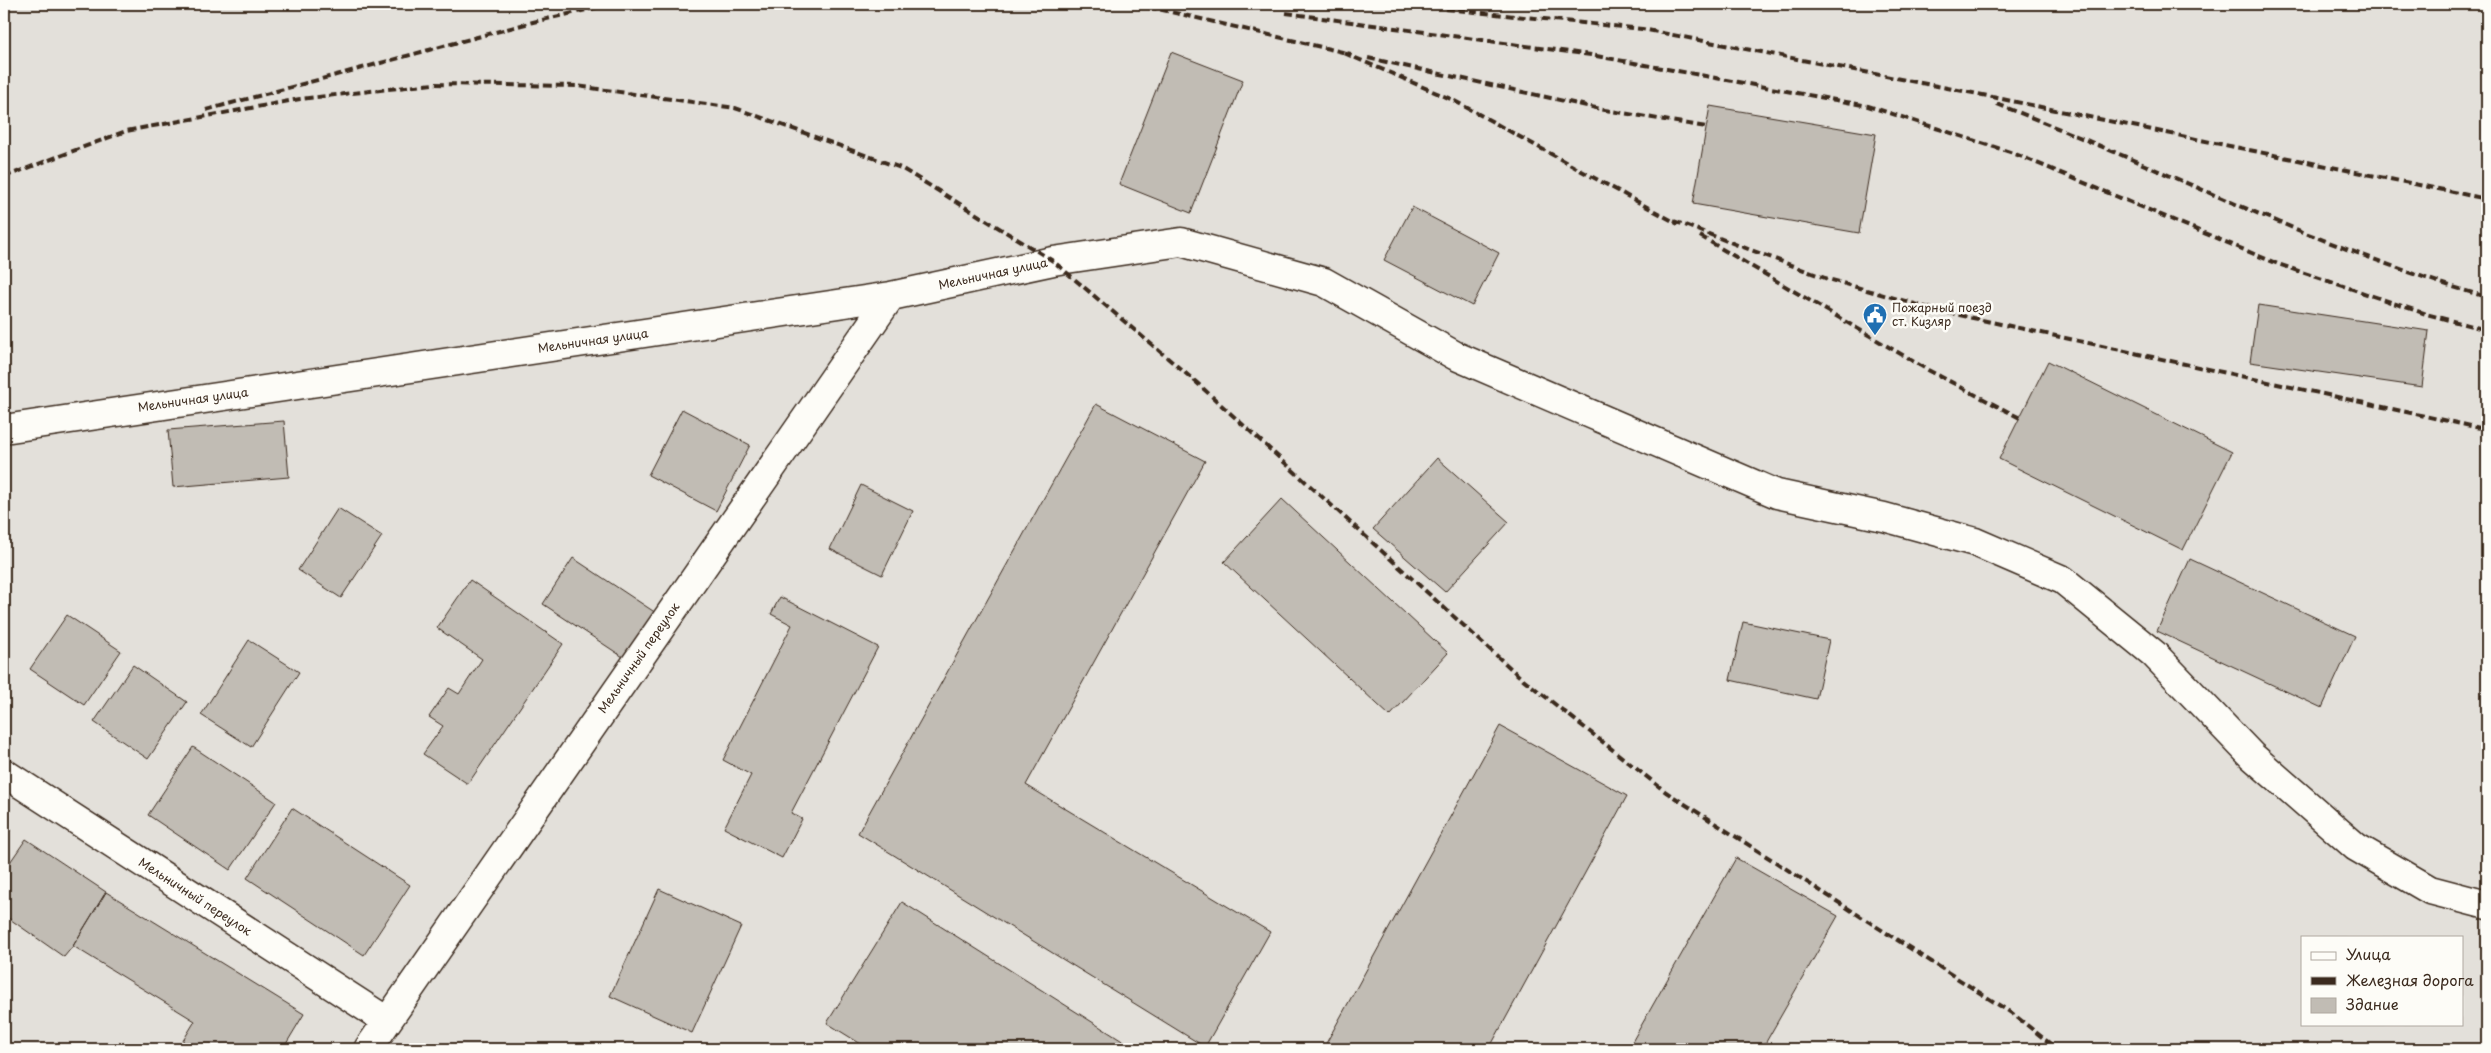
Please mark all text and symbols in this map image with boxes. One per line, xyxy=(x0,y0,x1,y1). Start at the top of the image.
street label: Мельничная улица xyxy=(937,253,1050,293)
place label: Пожарный поезд ст. Кизляр xyxy=(1892,298,1992,330)
public building icon: Пожарный поезд ст. Кизляр xyxy=(1862,302,1888,336)
street label: Мельничная улица xyxy=(537,323,650,357)
street label: Мельничная улица xyxy=(137,382,250,416)
street label: Мельничный переулок xyxy=(593,598,684,717)
street label: Мельничный переулок xyxy=(135,853,256,940)
legend xyxy=(2301,936,2464,1026)
text: Улица xyxy=(2346,942,2391,965)
text: Железная дорога xyxy=(2346,968,2474,991)
text: Здание xyxy=(2346,992,2399,1015)

